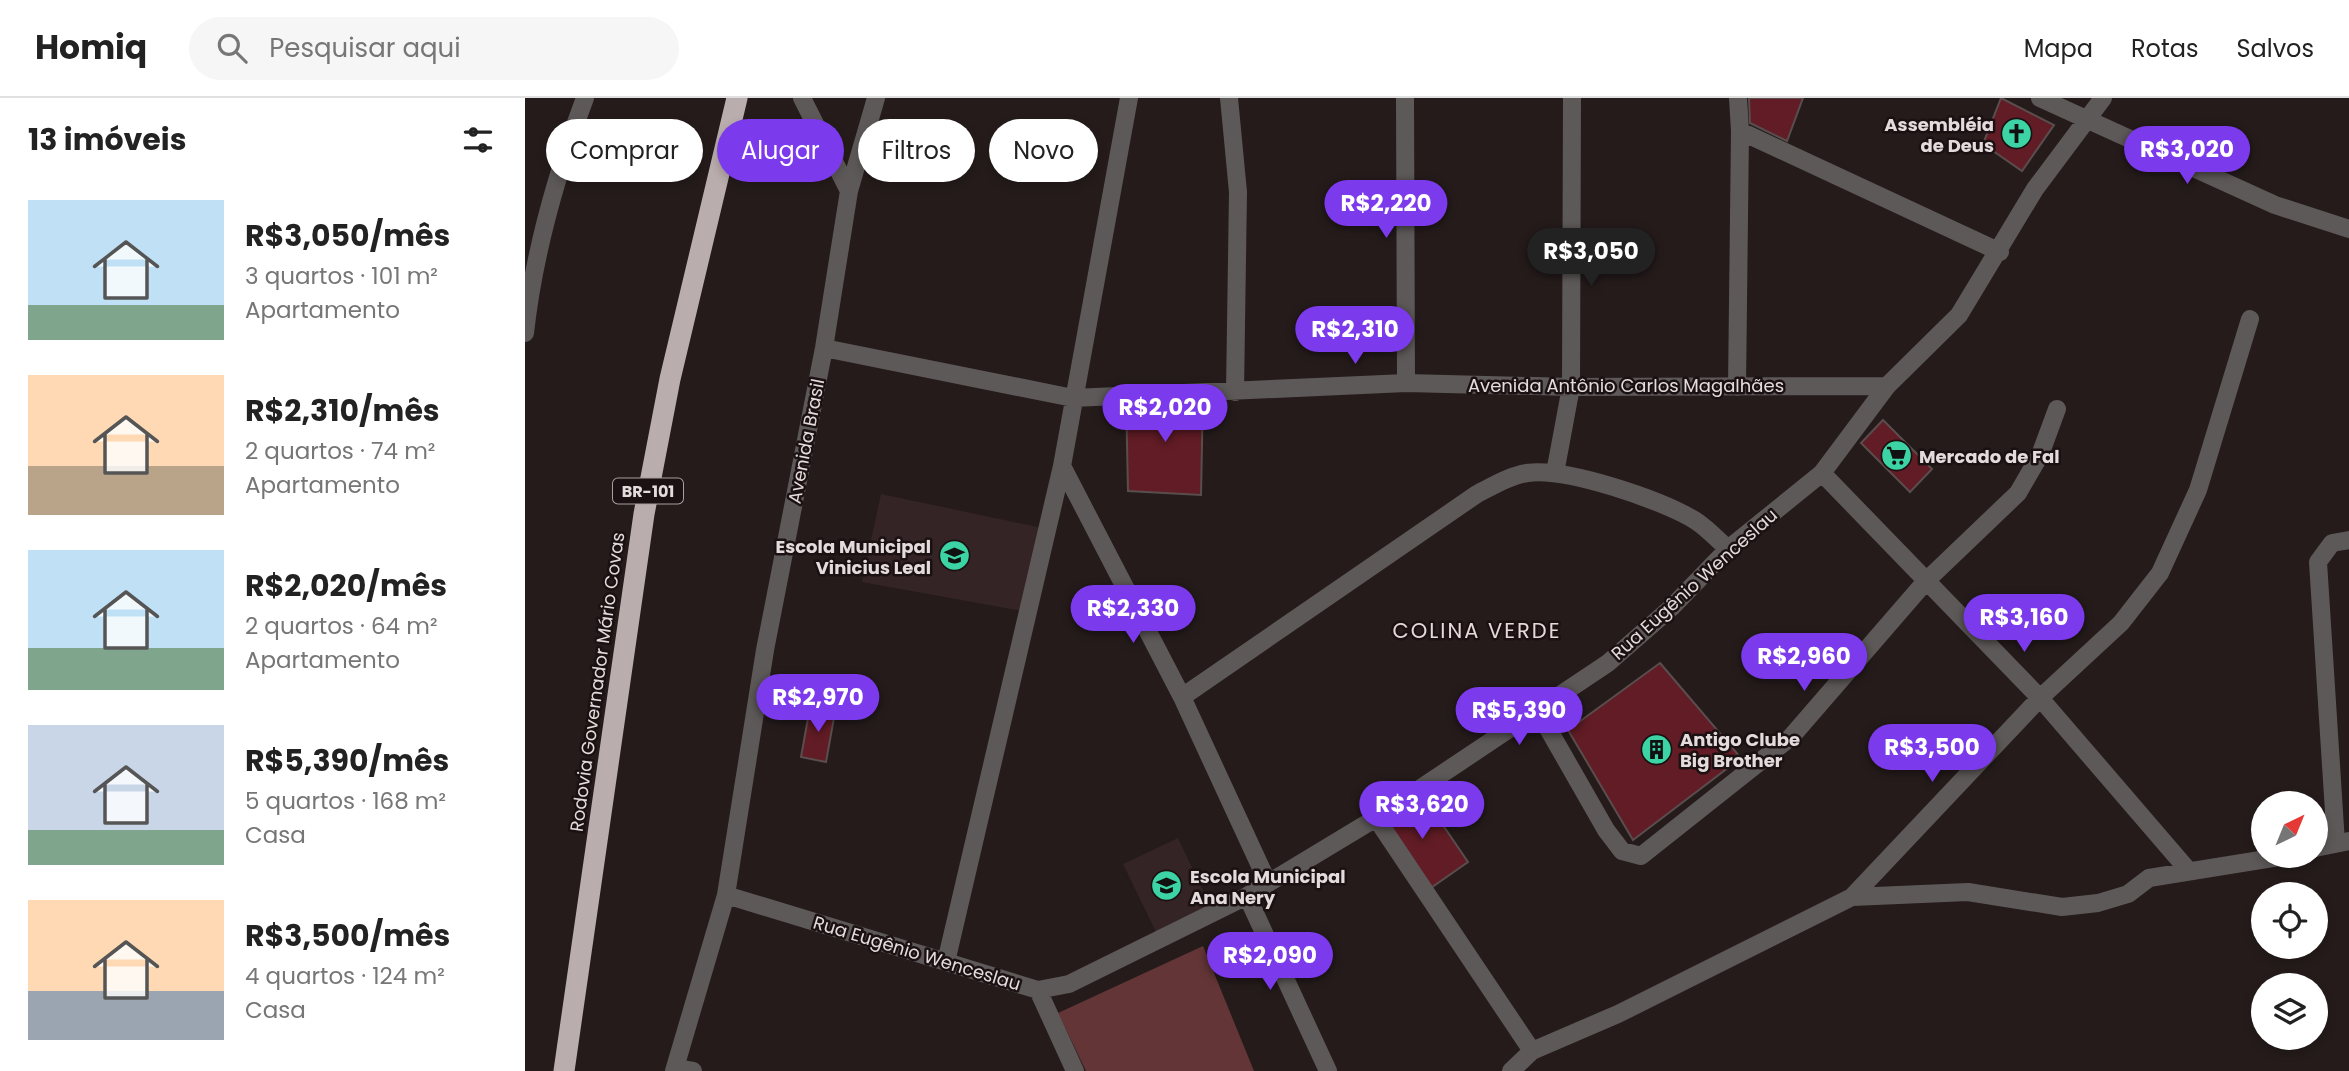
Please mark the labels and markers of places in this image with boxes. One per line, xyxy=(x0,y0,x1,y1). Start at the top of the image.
place label: Assembléia de Deus xyxy=(1884,112,1994,158)
church icon: Assembléia de Deus xyxy=(2000,117,2034,151)
pin: R$3,020 xyxy=(2122,126,2252,186)
pin: R$2,220 xyxy=(1321,180,1451,240)
pin: R$3,050 xyxy=(1526,228,1656,288)
pin: R$2,310 xyxy=(1290,306,1420,366)
pin: R$2,020 xyxy=(1100,384,1230,444)
supermarket icon: Mercado de Fal xyxy=(1879,439,1913,473)
place label: Mercado de Fal xyxy=(1919,444,2059,469)
place label: Escola Municipal Vinicius Leal xyxy=(775,534,931,580)
school or university icon: Escola Municipal Vinicius Leal xyxy=(937,539,971,573)
pin: R$2,330 xyxy=(1068,586,1198,645)
pin: R$3,160 xyxy=(1959,594,2089,654)
pin: R$2,960 xyxy=(1739,634,1869,693)
pin: R$2,970 xyxy=(753,674,883,734)
pin: R$5,390 xyxy=(1454,688,1584,747)
pin: R$3,500 xyxy=(1867,724,1997,784)
place label: Antigo Clube Big Brother xyxy=(1680,727,1800,773)
building icon: Antigo Clube Big Brother xyxy=(1640,732,1674,766)
pin: R$3,620 xyxy=(1357,782,1487,841)
place label: Escola Municipal Ana Nery xyxy=(1190,864,1346,910)
school or university icon: Escola Municipal Ana Nery xyxy=(1150,869,1184,903)
pin: R$2,090 xyxy=(1205,932,1335,992)

